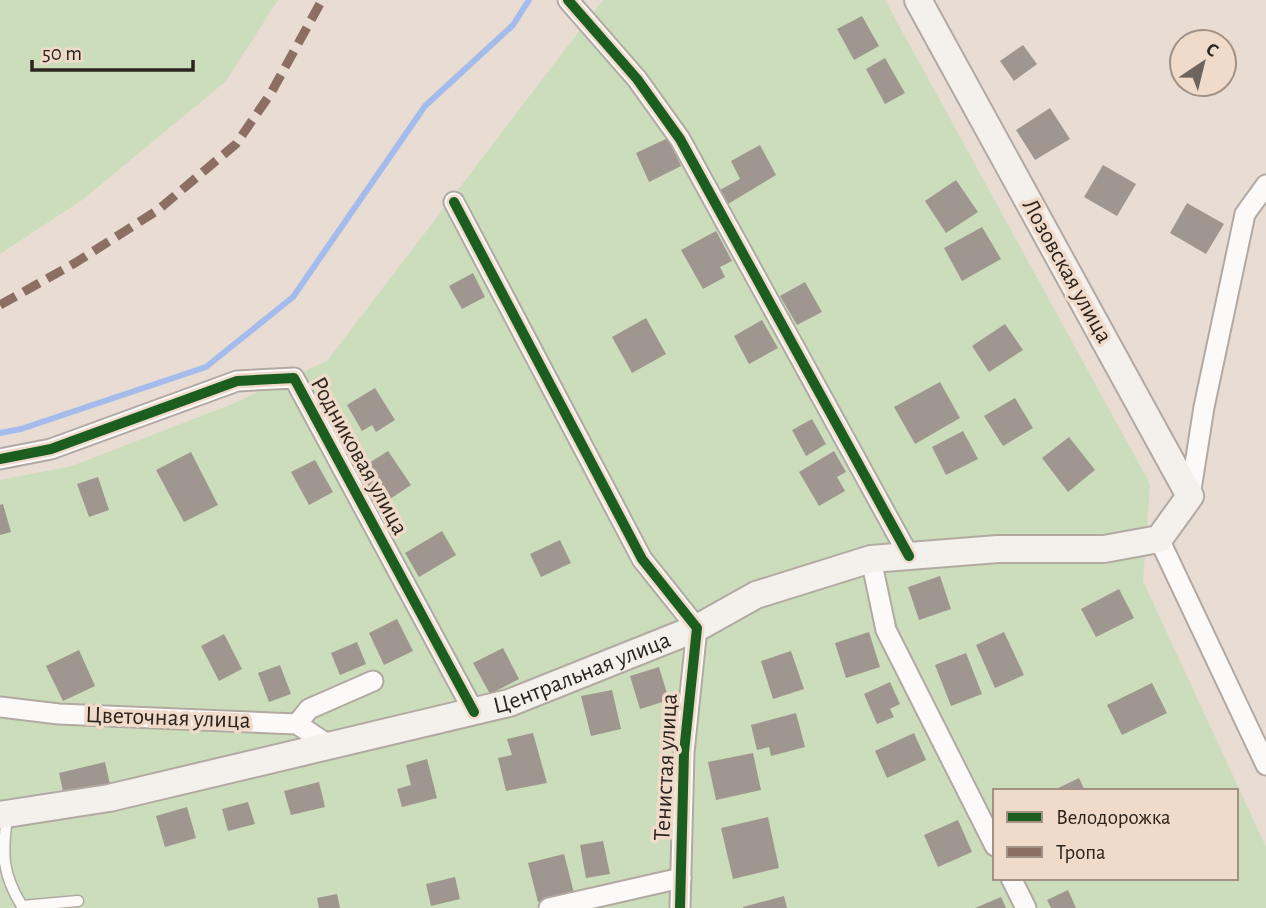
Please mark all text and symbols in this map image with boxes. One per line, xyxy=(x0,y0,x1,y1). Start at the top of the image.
scale bar xyxy=(32,28,192,72)
north arrow xyxy=(1168,28,1238,98)
text: С xyxy=(1202,40,1222,61)
text: 50 m xyxy=(42,43,82,64)
street label: Лозовская улица xyxy=(1018,195,1116,347)
street label: Родниковая улица xyxy=(306,373,412,539)
street label: Центральная улица xyxy=(491,628,674,718)
street label: Тенистая улица xyxy=(650,693,682,841)
street label: Цветочная улица xyxy=(85,703,251,733)
legend xyxy=(993,789,1238,880)
text: Велодорожка xyxy=(1056,807,1171,828)
text: Тропа xyxy=(1056,842,1106,863)

